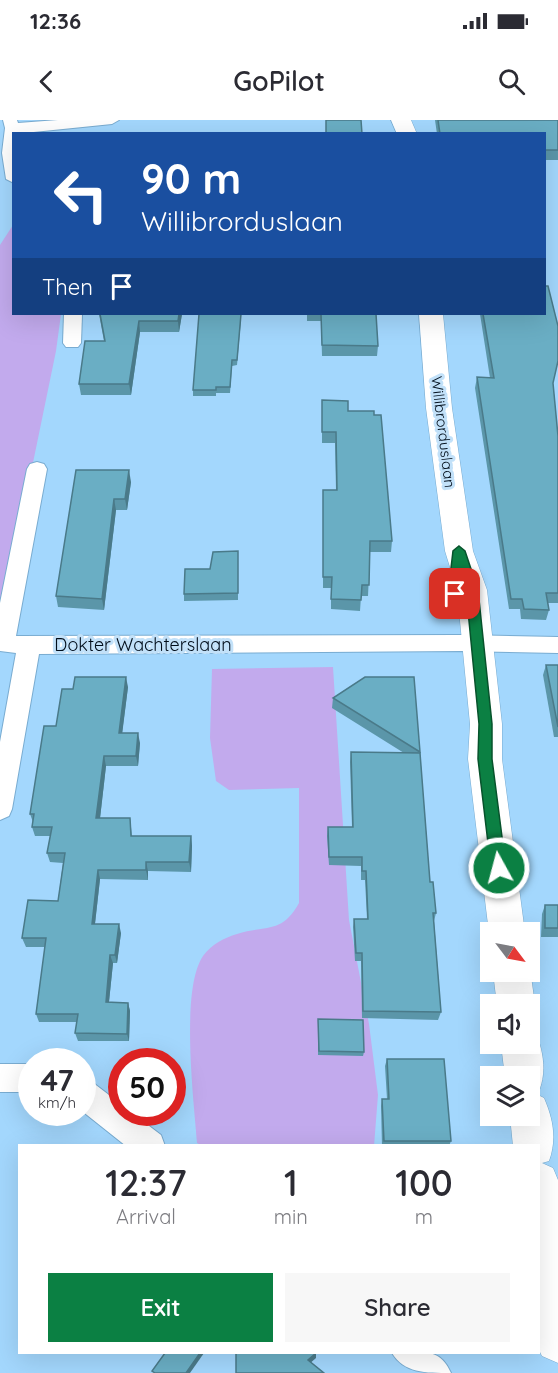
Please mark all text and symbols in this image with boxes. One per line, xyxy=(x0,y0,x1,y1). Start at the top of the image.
text: 12:36 xyxy=(30,7,81,35)
text: GoPilot xyxy=(233,64,325,98)
icon: back xyxy=(30,65,63,98)
icon: search xyxy=(495,65,528,98)
text: 90 m xyxy=(141,152,241,205)
icon: left xyxy=(42,156,120,234)
text: Willibrorduslaan xyxy=(141,204,343,238)
icon: arrive xyxy=(105,270,138,303)
text: Then xyxy=(42,273,93,301)
street label: Willibrorduslaan xyxy=(427,375,460,489)
pin xyxy=(429,568,480,619)
icon: arrive xyxy=(438,577,471,610)
street label: Dokter Wachterslaan xyxy=(54,633,232,656)
position arrow xyxy=(467,836,531,900)
north arrow xyxy=(480,922,540,982)
map controls xyxy=(480,922,540,1126)
button: sound xyxy=(480,994,540,1054)
speed limit sign: 50 xyxy=(108,1048,186,1126)
text: 47 xyxy=(40,1061,74,1099)
button: layers xyxy=(480,1066,540,1126)
text: km/h xyxy=(38,1093,76,1112)
text: 12:37 xyxy=(105,1160,187,1205)
text: 1 xyxy=(284,1160,298,1205)
text: 100 xyxy=(395,1160,453,1205)
text: Arrival xyxy=(116,1204,176,1229)
text: min xyxy=(274,1204,308,1229)
text: m xyxy=(415,1204,433,1229)
button: Exit xyxy=(48,1273,273,1342)
button: Share xyxy=(285,1273,510,1342)

